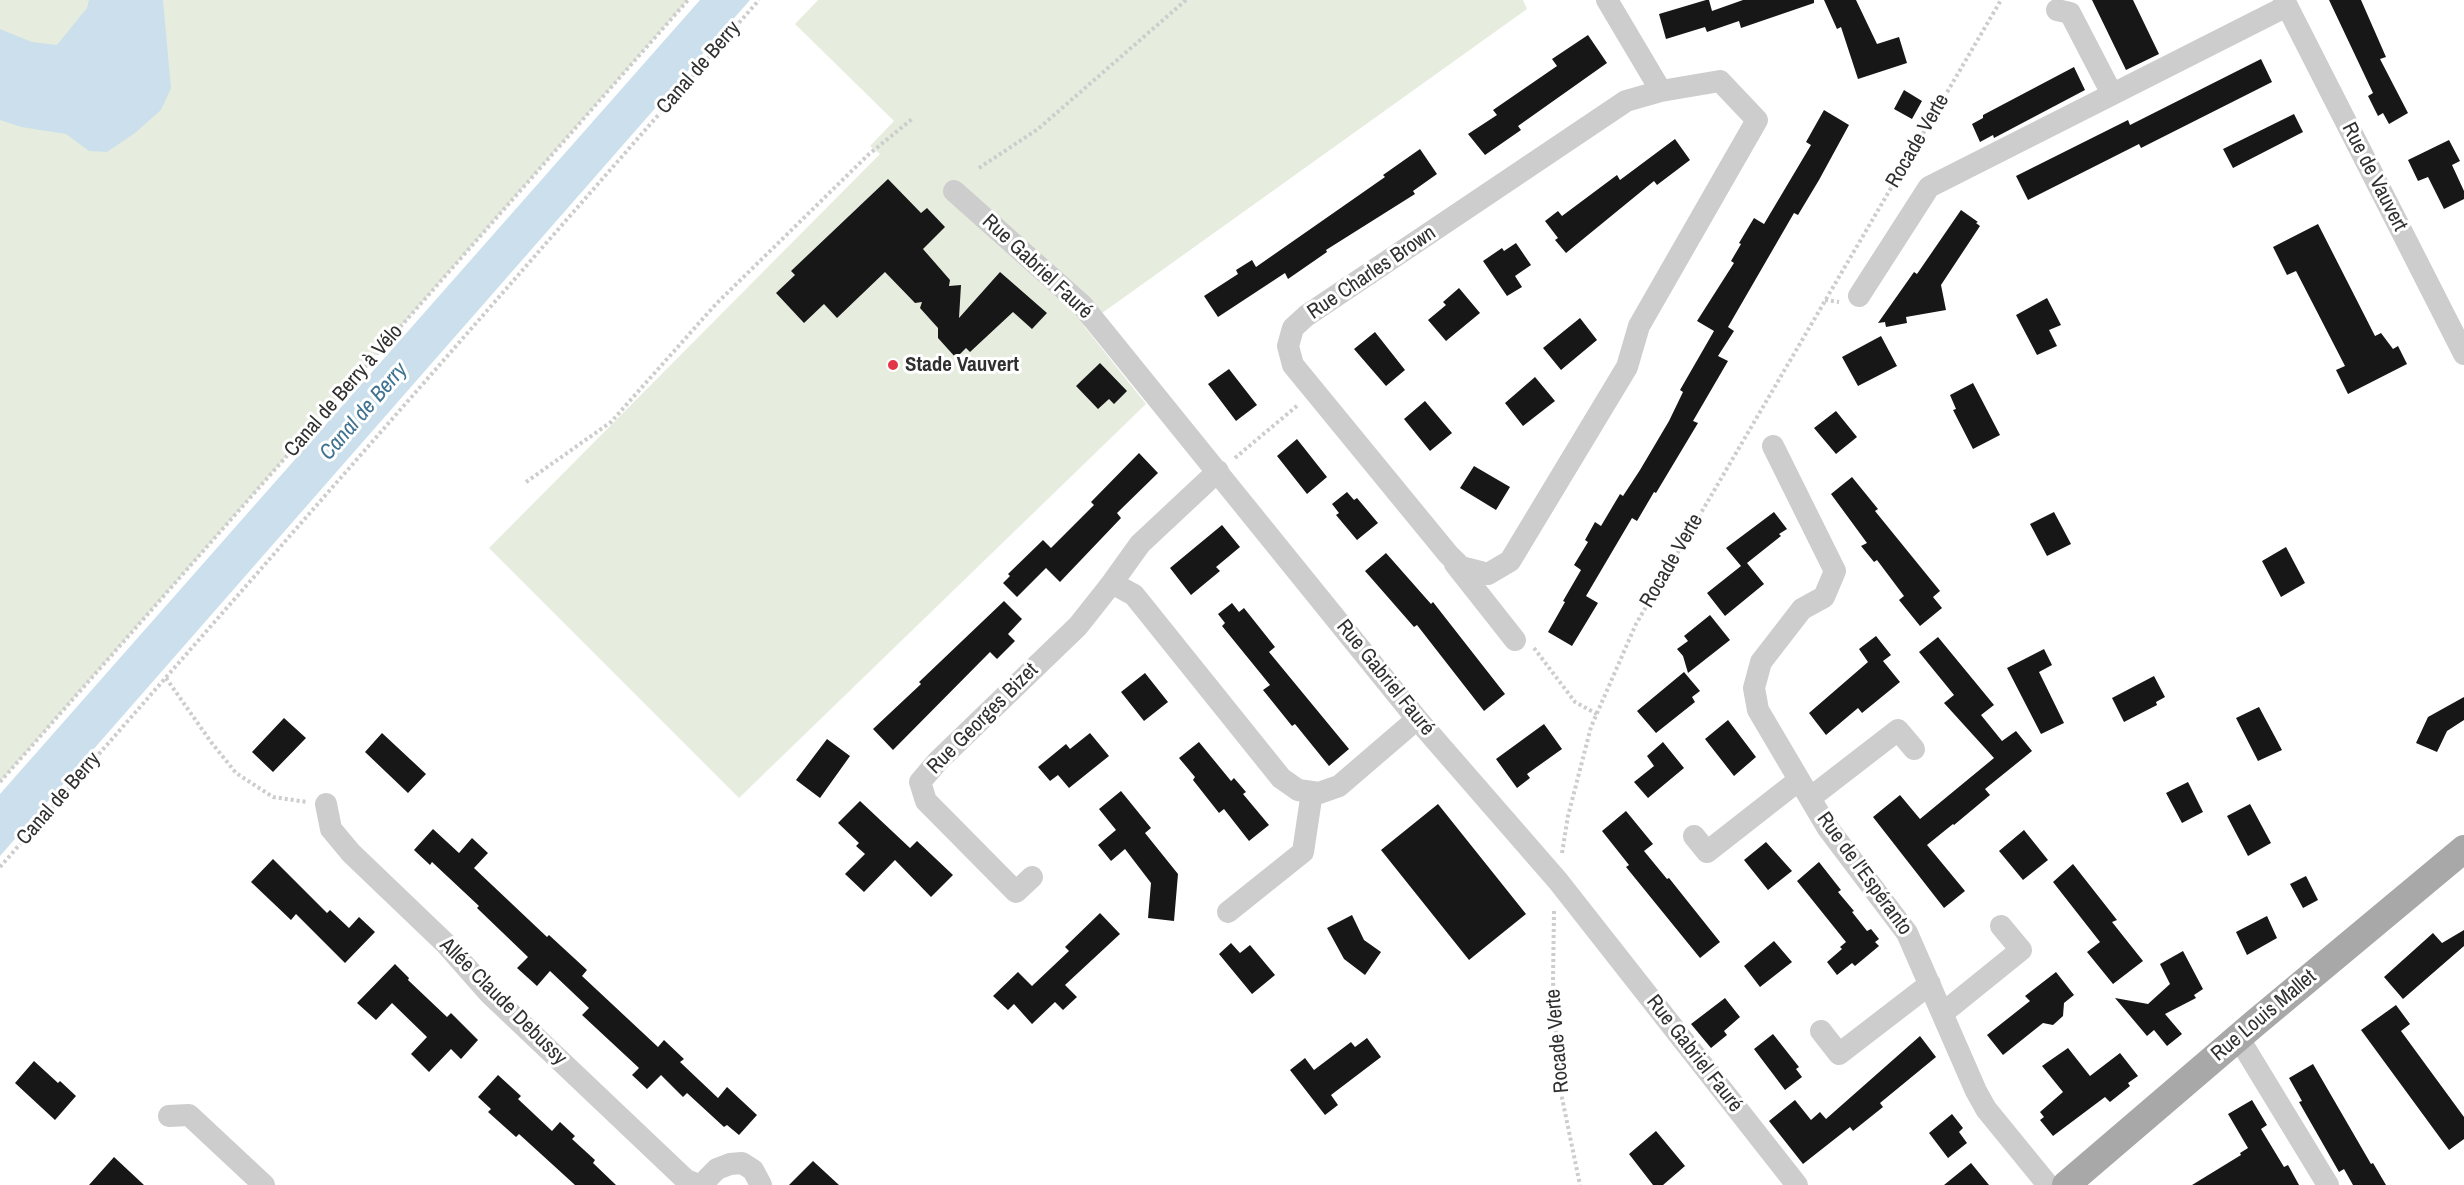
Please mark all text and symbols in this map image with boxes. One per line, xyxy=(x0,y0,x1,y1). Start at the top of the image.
street label: Canal de Berry xyxy=(652,16,746,120)
street label: Rocade Verte xyxy=(1881,90,1955,192)
street label: Rue de Vauvert xyxy=(2336,119,2412,235)
street label: Rue Gabriel Fauré xyxy=(977,209,1097,325)
street label: Rue Charles Brown xyxy=(1303,221,1441,325)
street label: Canal de Berry à Vélo xyxy=(280,320,408,462)
place label: Stade Vauvert xyxy=(905,352,1019,378)
water label: Canal de Berry xyxy=(315,358,413,466)
marker: Stade Vauvert xyxy=(886,358,900,372)
street label: Rocade Verte xyxy=(1635,510,1709,612)
street label: Rue Gabriel Fauré xyxy=(1331,615,1439,741)
street label: Rue Georges Bizet xyxy=(922,658,1044,780)
street label: Canal de Berry xyxy=(12,747,106,851)
street label: Rue de l'Espéranto xyxy=(1811,808,1917,940)
street label: Allée Claude Debussy xyxy=(434,933,572,1071)
street label: Rue Louis Mallet xyxy=(2206,965,2322,1067)
street label: Rocade Verte xyxy=(1541,988,1575,1094)
street label: Rue Gabriel Fauré xyxy=(1640,990,1748,1118)

